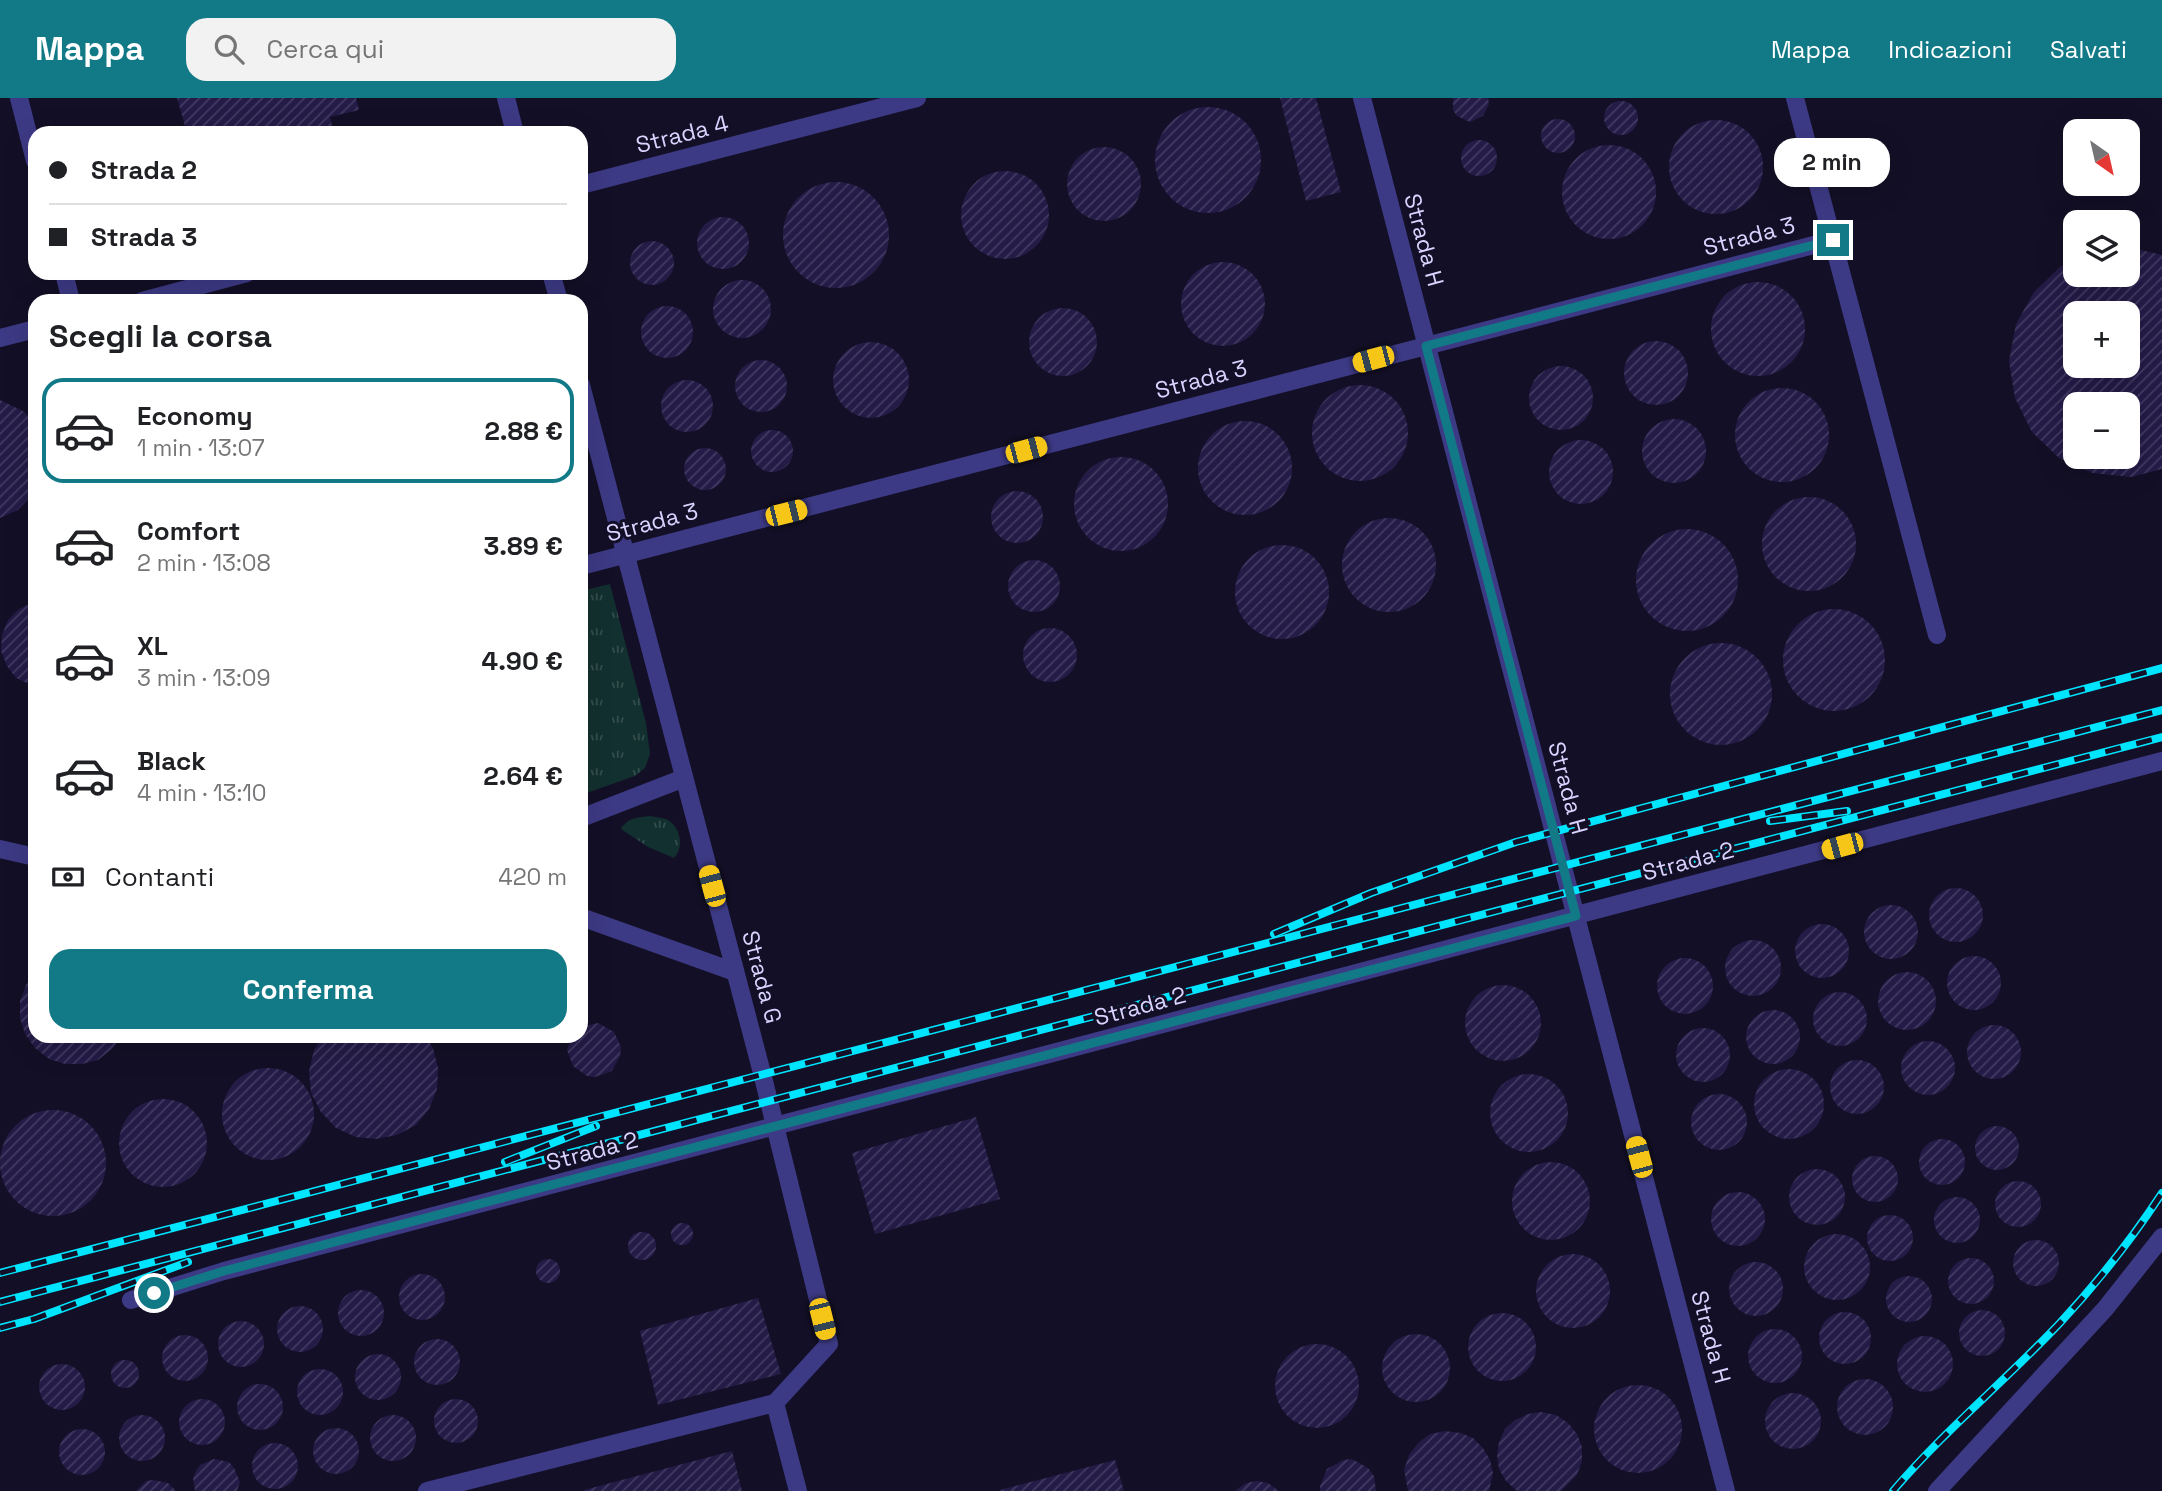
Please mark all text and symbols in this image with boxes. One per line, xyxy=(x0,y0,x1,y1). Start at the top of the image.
search box xyxy=(186,18,676,81)
text: Mappa xyxy=(35,28,144,70)
icon: search xyxy=(210,30,248,68)
text: Cerca qui xyxy=(266,32,384,66)
text: Mappa xyxy=(1771,34,1850,65)
text: Indicazioni xyxy=(1888,34,2012,65)
text: Salvati xyxy=(2050,34,2127,65)
street label: Strada 4 xyxy=(633,108,731,160)
north arrow xyxy=(2063,119,2140,196)
map controls xyxy=(2063,119,2140,469)
callout: 2 min xyxy=(1775,138,1891,188)
text: 2 min xyxy=(1802,147,1862,177)
text: Strada 2 xyxy=(91,153,197,187)
street label: Strada H xyxy=(1397,190,1451,290)
street label: Strada 3 xyxy=(1700,209,1798,263)
button: layers xyxy=(2063,210,2140,287)
text: Strada 3 xyxy=(91,220,197,254)
route end xyxy=(1817,224,1849,256)
button: + xyxy=(2063,301,2140,378)
text: Scegli la corsa xyxy=(49,316,272,356)
car xyxy=(1350,343,1397,375)
street label: Strada 3 xyxy=(1152,352,1250,406)
button: − xyxy=(2063,392,2140,469)
icon: car xyxy=(53,399,116,462)
text: Economy xyxy=(137,399,253,433)
text: 2.88 € xyxy=(484,414,563,448)
text: 1 min · 13:07 xyxy=(137,433,265,463)
car xyxy=(1003,434,1050,466)
street label: Strada 3 xyxy=(603,495,701,549)
car xyxy=(764,498,809,528)
icon: car xyxy=(53,514,116,577)
text: Comfort xyxy=(137,514,240,548)
text: 3.89 € xyxy=(484,529,563,563)
text: 2 min · 13:08 xyxy=(137,548,271,578)
icon: car xyxy=(53,629,116,692)
text: XL xyxy=(137,629,168,663)
text: 4.90 € xyxy=(482,644,563,678)
text: 3 min · 13:09 xyxy=(137,663,271,693)
street label: Strada H xyxy=(1541,738,1595,838)
icon: car xyxy=(53,744,116,807)
text: Black xyxy=(137,744,206,778)
text: 2.64 € xyxy=(483,759,563,793)
text: 4 min · 13:10 xyxy=(137,778,267,808)
car xyxy=(1819,830,1866,862)
street label: Strada 2 xyxy=(1639,834,1737,888)
icon: cash xyxy=(49,858,87,896)
text: Contanti xyxy=(105,860,214,894)
text: 420 m xyxy=(498,862,567,892)
car xyxy=(697,863,728,909)
street label: Strada G xyxy=(735,927,789,1027)
button: Conferma xyxy=(49,949,567,1029)
street label: Strada 2 xyxy=(1091,979,1189,1033)
street label: Strada 2 xyxy=(543,1124,641,1178)
car xyxy=(1624,1134,1655,1180)
route start xyxy=(138,1277,170,1309)
street label: Strada H xyxy=(1684,1287,1738,1387)
car xyxy=(807,1296,838,1342)

